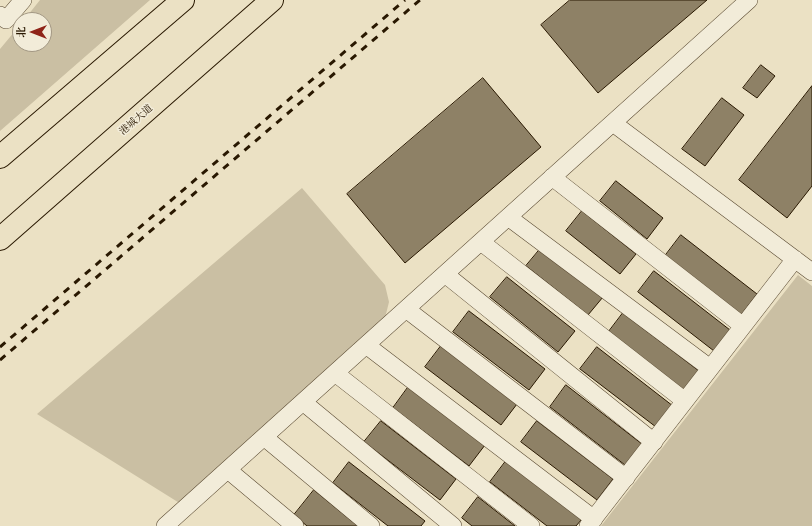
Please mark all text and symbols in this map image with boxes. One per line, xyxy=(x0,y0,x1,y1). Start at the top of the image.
north arrow xyxy=(12,12,52,52)
text: 北 xyxy=(14,27,28,38)
street label: 港城大道 xyxy=(117,102,155,138)

